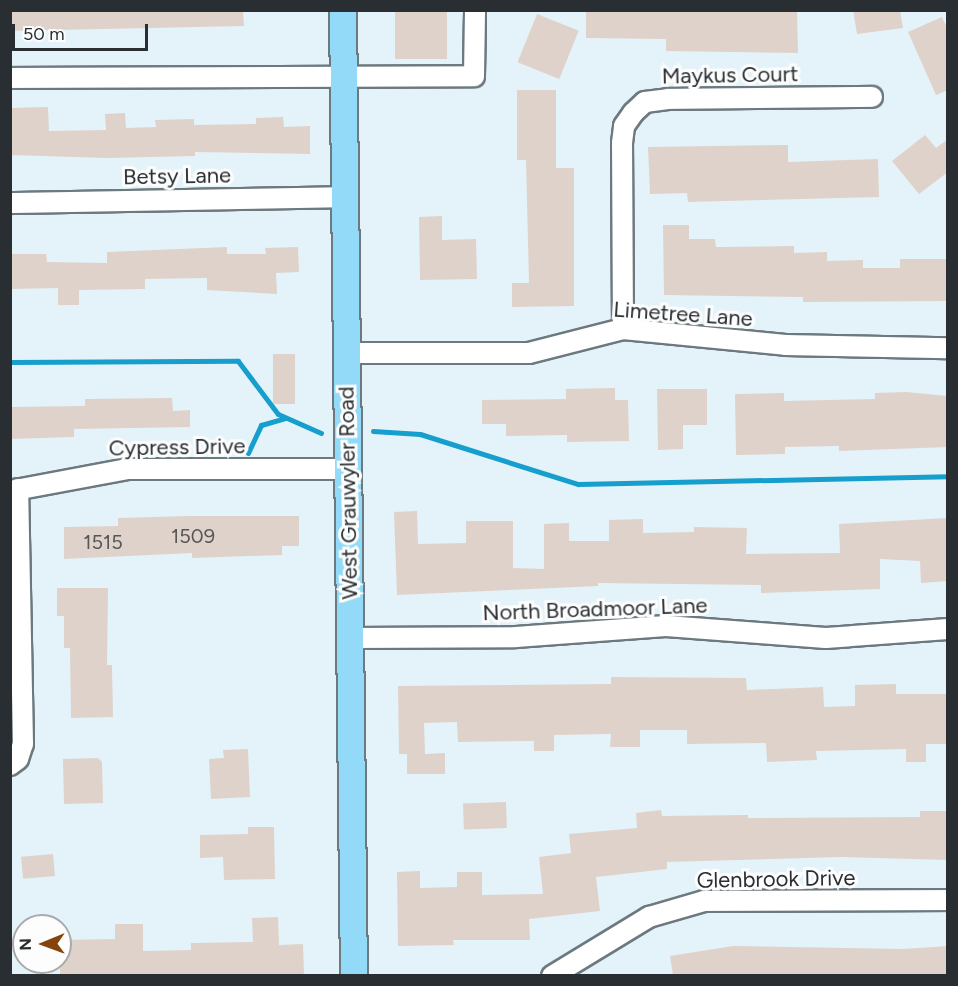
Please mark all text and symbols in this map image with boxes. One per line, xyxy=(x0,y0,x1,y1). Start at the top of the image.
scale bar xyxy=(15,12,152,50)
text: 50 m xyxy=(23,23,65,45)
street label: Maykus Court xyxy=(662,61,798,89)
street label: Betsy Lane xyxy=(123,162,231,190)
street label: Limetree Lane xyxy=(613,296,753,332)
street label: West Grauwyler Road xyxy=(333,386,363,600)
street label: Cypress Drive xyxy=(108,433,246,461)
house number: 1509 xyxy=(171,524,215,548)
house number: 1515 xyxy=(83,530,123,554)
street label: North Broadmoor Lane xyxy=(482,592,708,626)
street label: Glenbrook Drive xyxy=(696,864,856,894)
north arrow xyxy=(12,914,72,974)
text: N xyxy=(16,938,35,951)

